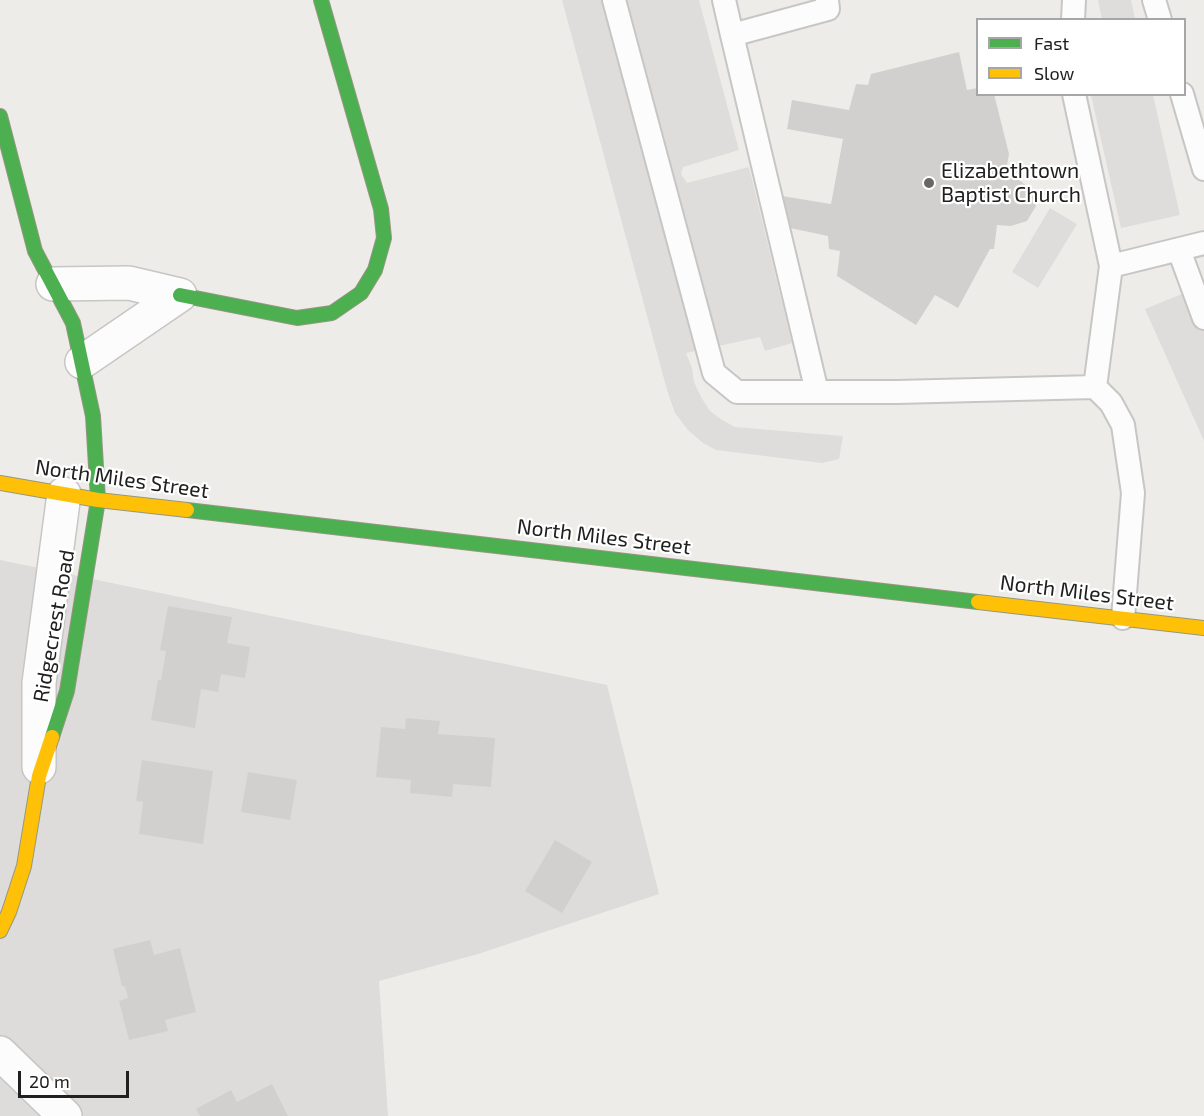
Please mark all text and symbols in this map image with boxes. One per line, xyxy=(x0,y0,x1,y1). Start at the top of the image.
legend xyxy=(976,18,1186,96)
text: Fast xyxy=(1034,32,1069,54)
text: Slow xyxy=(1034,62,1074,84)
place label: Elizabethtown Baptist Church xyxy=(941,158,1081,208)
marker: Elizabethtown Baptist Church xyxy=(922,176,936,190)
street label: North Miles Street xyxy=(34,454,210,504)
street label: North Miles Street xyxy=(516,514,692,560)
street label: Ridgecrest Road xyxy=(28,548,80,704)
street label: North Miles Street xyxy=(999,570,1175,616)
scale bar xyxy=(21,1059,132,1097)
text: 20 m xyxy=(29,1070,70,1092)

